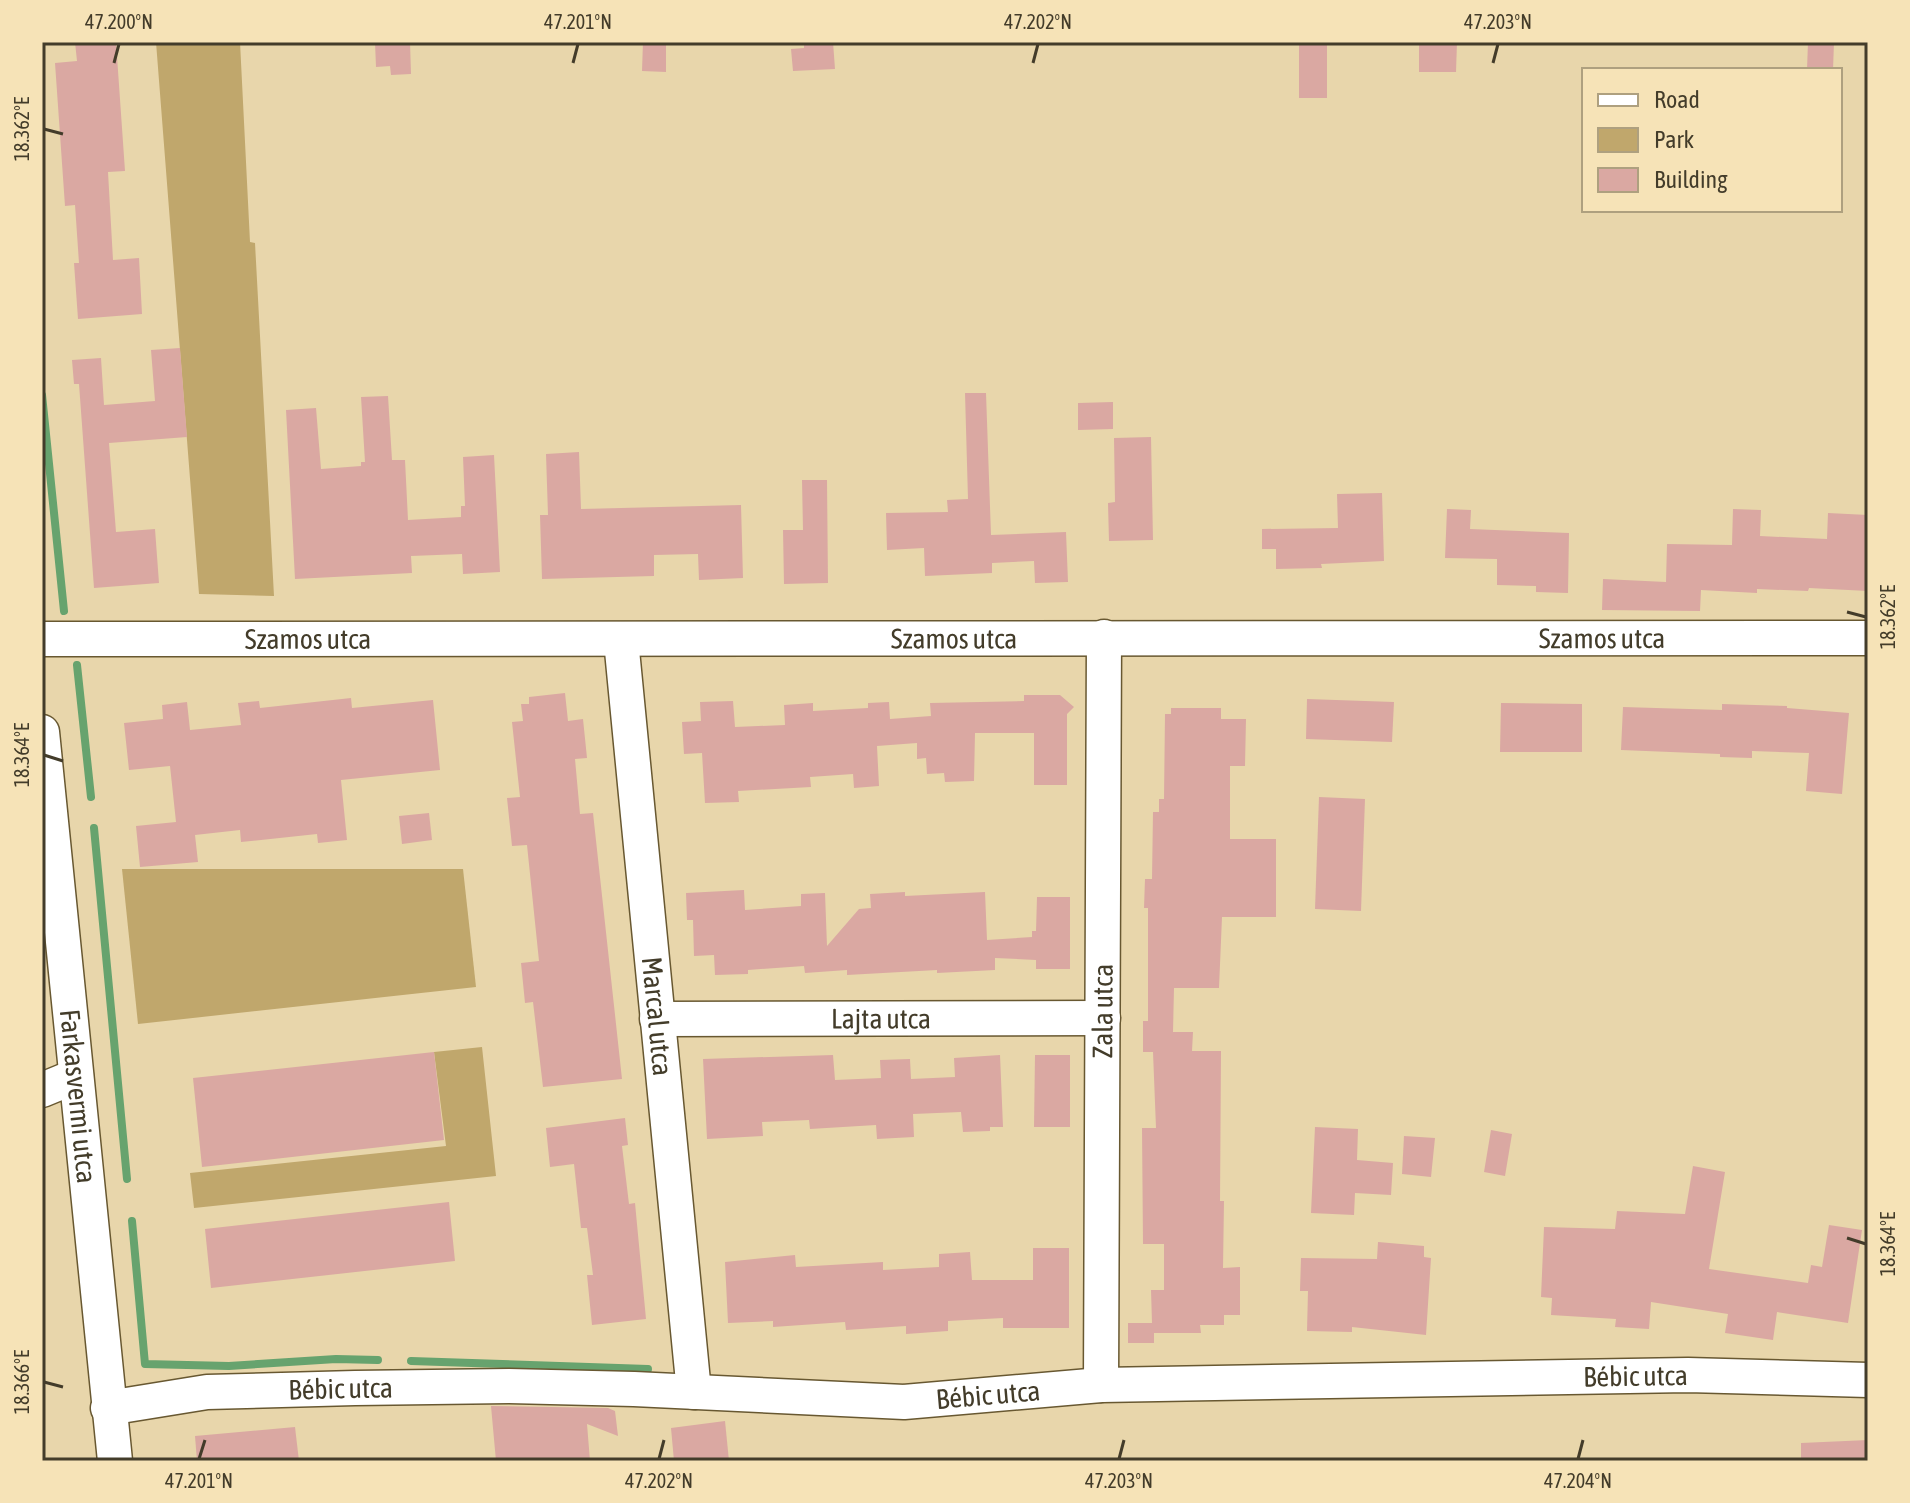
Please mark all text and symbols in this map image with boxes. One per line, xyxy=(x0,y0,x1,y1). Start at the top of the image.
text: 47.200°N xyxy=(85,10,153,33)
text: 47.201°N xyxy=(544,10,612,33)
text: 47.202°N xyxy=(1004,10,1072,33)
text: 47.203°N xyxy=(1464,10,1532,33)
legend xyxy=(1582,68,1842,212)
text: Road xyxy=(1654,86,1700,113)
text: 18.362°E xyxy=(10,96,33,161)
text: Park xyxy=(1654,126,1695,153)
text: Building xyxy=(1654,166,1728,193)
text: 18.362°E xyxy=(1876,584,1899,649)
street label: Szamos utca xyxy=(891,622,1017,655)
street label: Szamos utca xyxy=(1539,622,1665,654)
street label: Szamos utca xyxy=(245,623,371,655)
text: 18.364°E xyxy=(10,722,33,787)
street label: Marcal utca xyxy=(636,955,679,1077)
street label: Zala utca xyxy=(1086,964,1119,1058)
street label: Lajta utca xyxy=(831,1002,931,1035)
street label: Farkasvermi utca xyxy=(54,1008,103,1185)
text: 18.364°E xyxy=(1876,1211,1899,1276)
text: 18.366°E xyxy=(10,1349,33,1414)
street label: Bébic utca xyxy=(1583,1359,1688,1393)
street label: Bébic utca xyxy=(288,1372,393,1406)
street label: Bébic utca xyxy=(934,1374,1042,1415)
text: 47.201°N xyxy=(165,1469,233,1492)
text: 47.202°N xyxy=(625,1469,693,1492)
text: 47.203°N xyxy=(1085,1469,1153,1492)
text: 47.204°N xyxy=(1544,1469,1612,1492)

